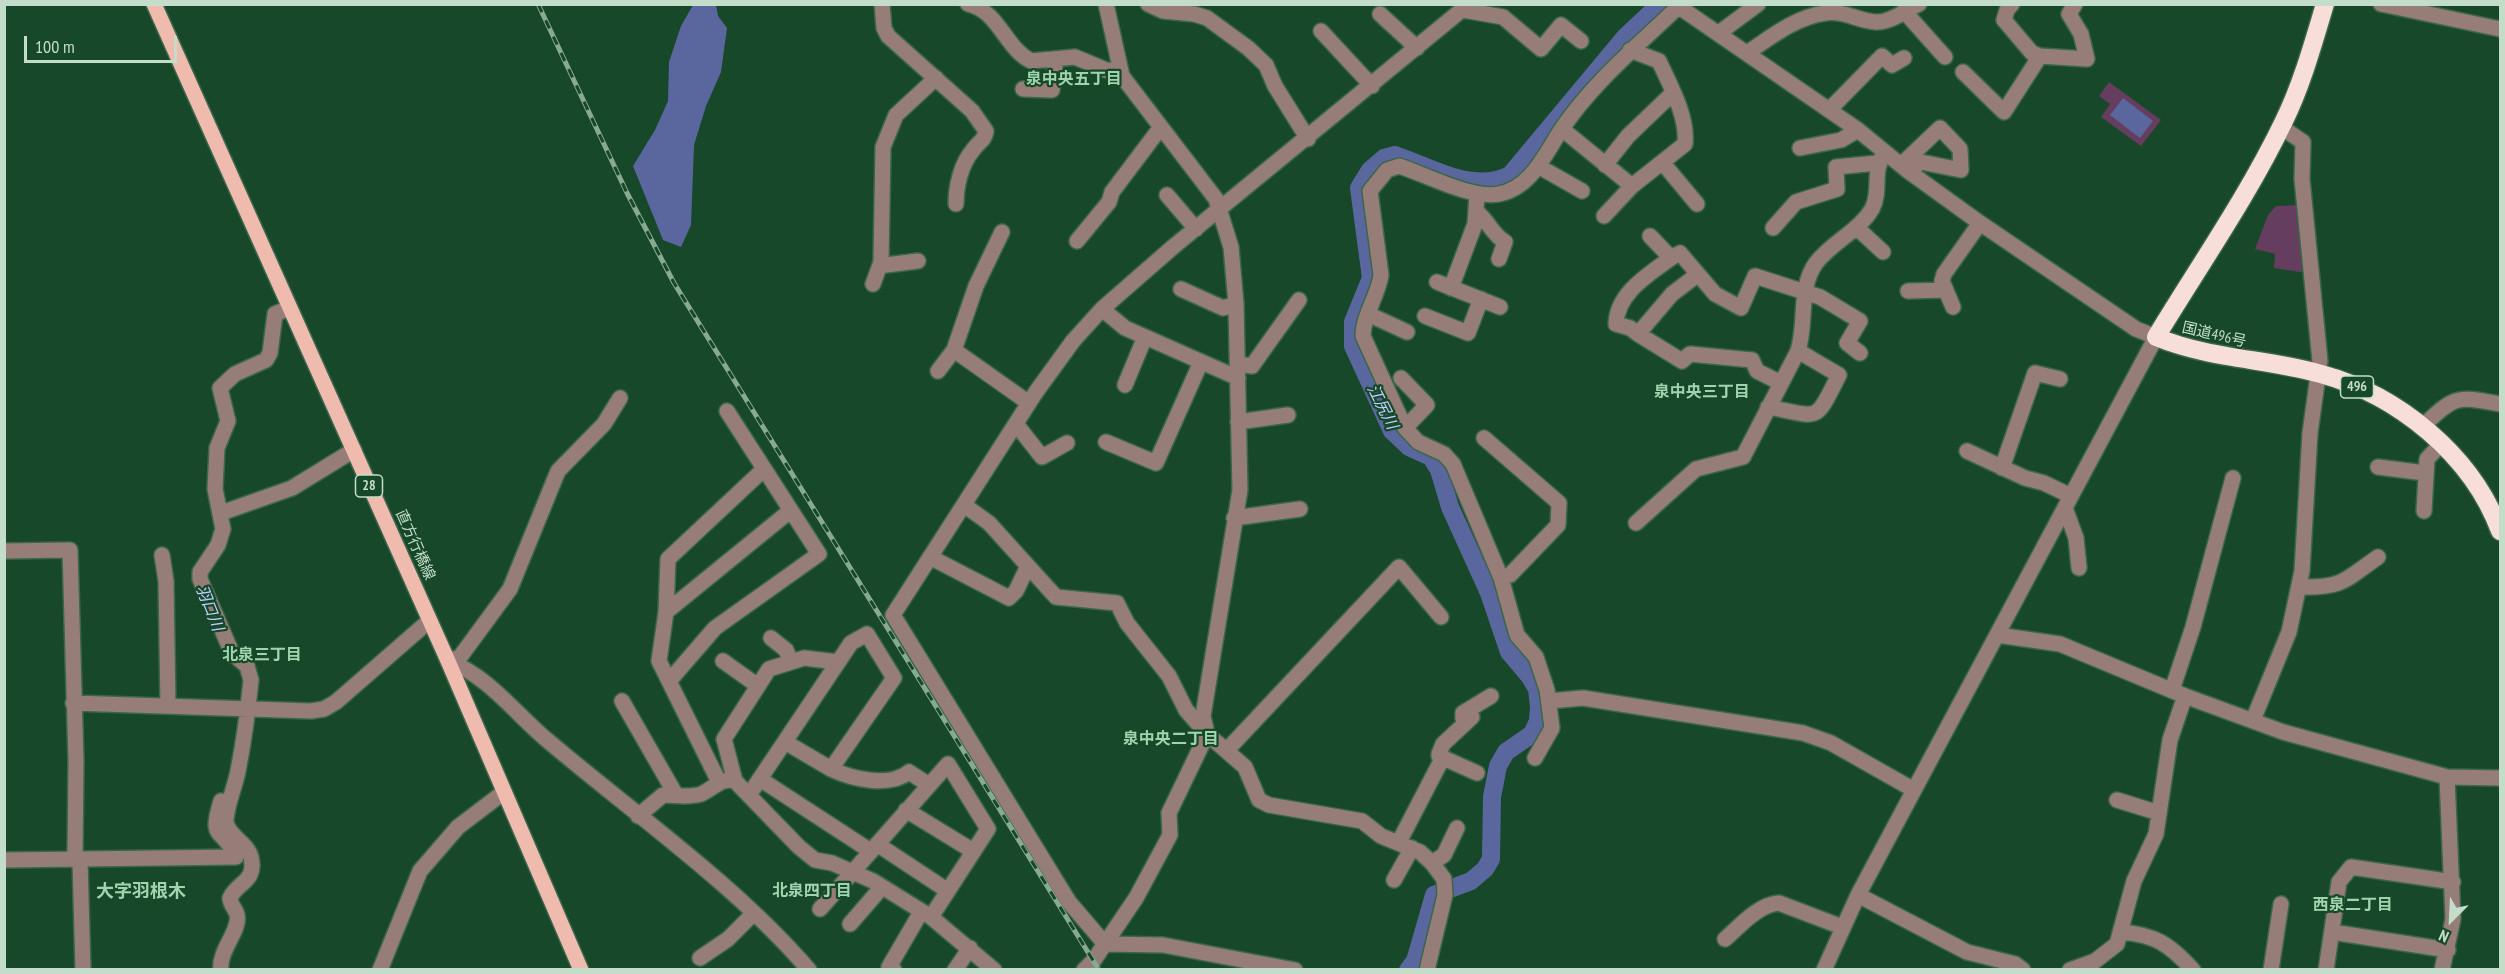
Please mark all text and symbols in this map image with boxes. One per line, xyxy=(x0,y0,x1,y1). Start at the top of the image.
scale bar xyxy=(27,24,180,62)
text: 100 m xyxy=(35,35,75,58)
district label: 泉中央五丁目 xyxy=(1026,69,1122,89)
street label: 国道496号 xyxy=(2180,319,2248,351)
road number: 496 xyxy=(2340,376,2374,398)
water label: 江尻川 xyxy=(1363,381,1401,433)
district label: 泉中央三丁目 xyxy=(1654,382,1750,402)
road number: 28 xyxy=(356,475,382,497)
street label: 直方行橋線 xyxy=(392,507,438,583)
water label: 羽口川 xyxy=(191,582,227,634)
district label: 北泉三丁目 xyxy=(222,645,302,665)
district label: 泉中央二丁目 xyxy=(1123,729,1219,749)
district label: 大字羽根木 xyxy=(96,881,186,903)
district label: 北泉四丁目 xyxy=(772,881,852,901)
north arrow xyxy=(2421,890,2481,950)
district label: 西泉二丁目 xyxy=(2313,895,2393,915)
text: N xyxy=(2436,926,2452,947)

